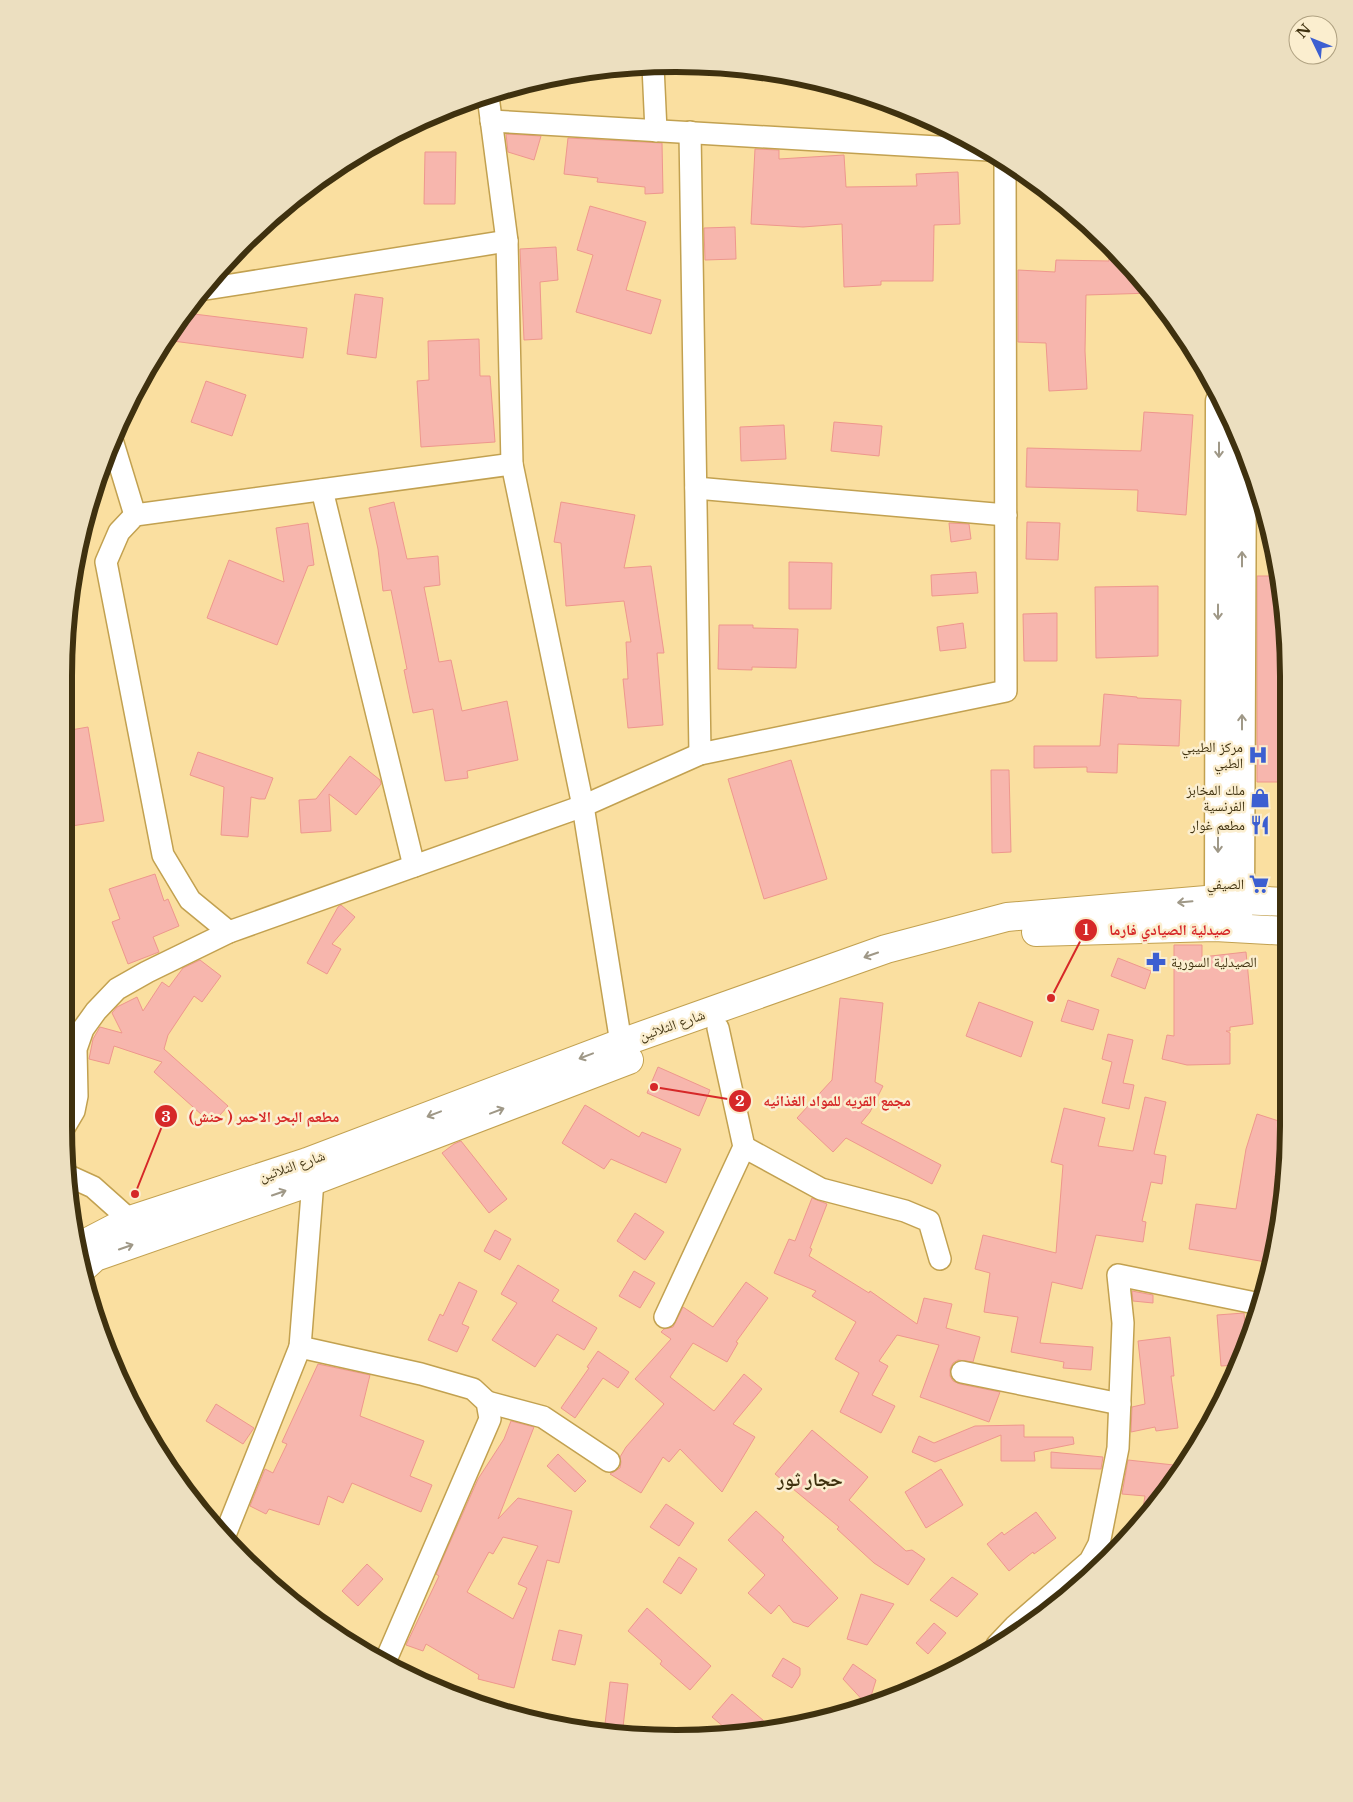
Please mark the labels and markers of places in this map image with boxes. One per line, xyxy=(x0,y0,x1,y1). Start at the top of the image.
place label: مركز الطيبي الطبي xyxy=(1182,738,1243,775)
hospital icon: مركز الطيبي الطبي xyxy=(1247,744,1269,766)
place label: ملك المخابز الفرنسية xyxy=(1185,781,1245,815)
shop icon: ملك المخابز الفرنسية xyxy=(1249,787,1271,809)
restaurant icon: مطعم غوار xyxy=(1249,814,1271,836)
place label: مطعم غوار xyxy=(1189,816,1245,835)
supermarket icon: الصيفي xyxy=(1248,873,1270,895)
place label: الصيفي xyxy=(1207,875,1244,896)
callout: صيدلية الصيادي فارما xyxy=(1074,915,1241,945)
pharmacy icon: الصيدلية السورية xyxy=(1145,951,1167,973)
place label: الصيدلية السورية xyxy=(1171,953,1257,971)
callout: مجمع القريه للمواد الغذائيه xyxy=(728,1086,920,1116)
callout: مطعم البحر الاحمر ( حنش) xyxy=(153,1101,349,1131)

